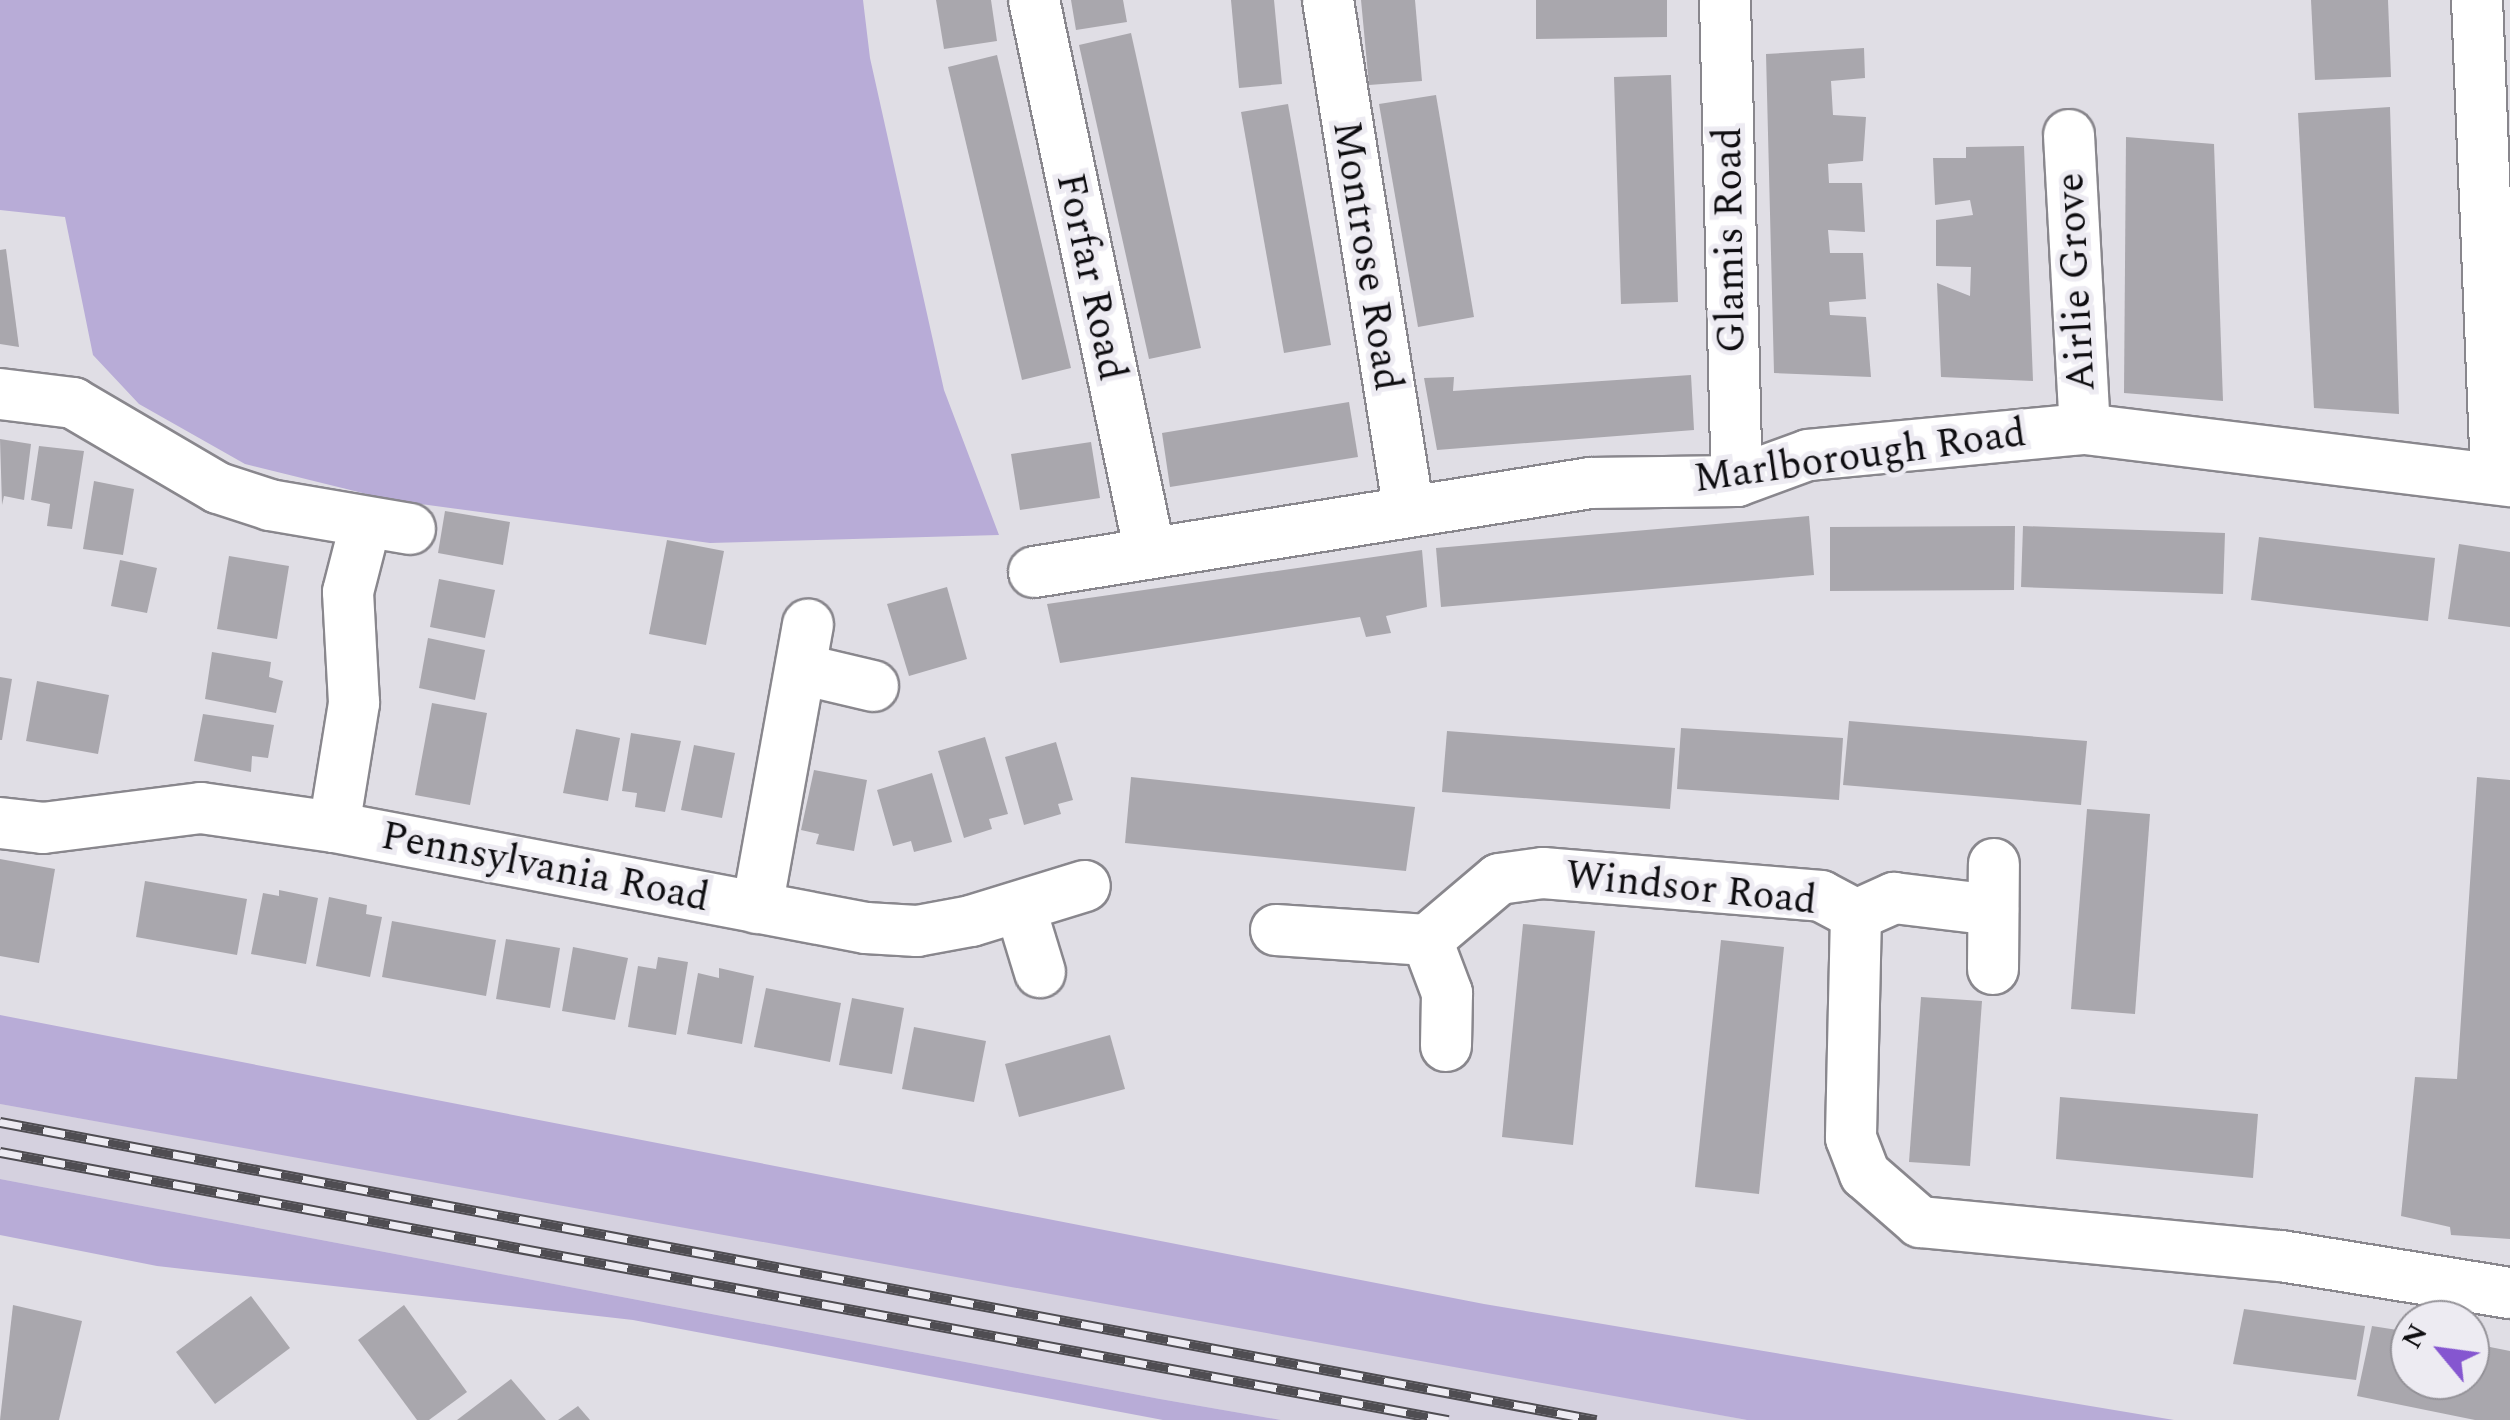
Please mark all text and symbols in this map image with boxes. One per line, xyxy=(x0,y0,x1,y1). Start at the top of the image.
street label: Montrose Road xyxy=(1321,118,1411,394)
street label: Glamis Road xyxy=(1705,126,1757,354)
street label: Forfar Road xyxy=(1045,169,1135,385)
street label: Airlie Grove xyxy=(2047,171,2107,393)
street label: Marlborough Road xyxy=(1691,410,2029,504)
street label: Pennsylvania Road xyxy=(377,813,713,923)
street label: Windsor Road xyxy=(1563,852,1819,926)
north arrow xyxy=(2390,1300,2490,1400)
text: N xyxy=(2391,1316,2439,1357)

